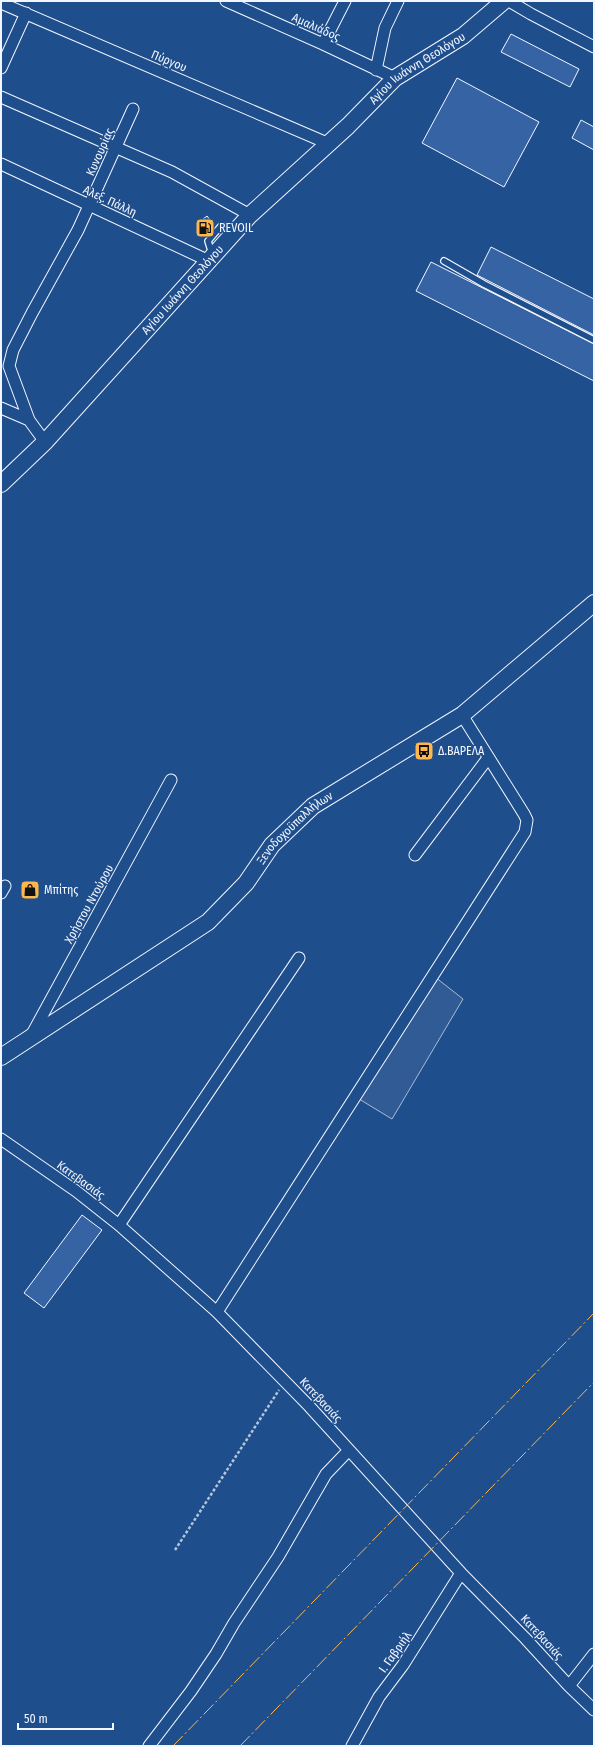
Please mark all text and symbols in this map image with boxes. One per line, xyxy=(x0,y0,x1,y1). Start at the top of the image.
street label: Αμαλιάδος xyxy=(290,10,342,44)
street label: Αγίου Ιωάννη Θεολόγου xyxy=(366,29,468,107)
street label: Πύργου xyxy=(149,47,189,75)
street label: Κυνουρίας xyxy=(83,126,117,178)
street label: Αλεξ. Πάλλη xyxy=(81,183,139,219)
fuel station icon: REVOIL xyxy=(194,217,216,239)
place label: REVOIL xyxy=(219,221,254,235)
street label: Αγίου Ιωάννη Θεολόγου xyxy=(139,242,226,337)
bus stop icon: Δ.ΒΑΡΕΛΑ xyxy=(413,740,435,762)
place label: Δ.ΒΑΡΕΛΑ xyxy=(438,744,485,758)
street label: Ξενοδοχοϋπαλλήλων xyxy=(254,788,336,867)
street label: Χρήστου Ντούρου xyxy=(62,862,116,946)
shop icon: Μπίτης xyxy=(19,879,41,901)
place label: Μπίτης xyxy=(44,883,78,897)
street label: Κατεβασιάς xyxy=(54,1158,108,1202)
street label: Κατεβασιάς xyxy=(297,1375,345,1425)
street label: Κατεβασιάς xyxy=(518,1612,566,1662)
street label: Ι. Γαβριήλ xyxy=(376,1628,415,1675)
scale bar xyxy=(18,1705,113,1731)
text: 50 m xyxy=(24,1712,48,1726)

